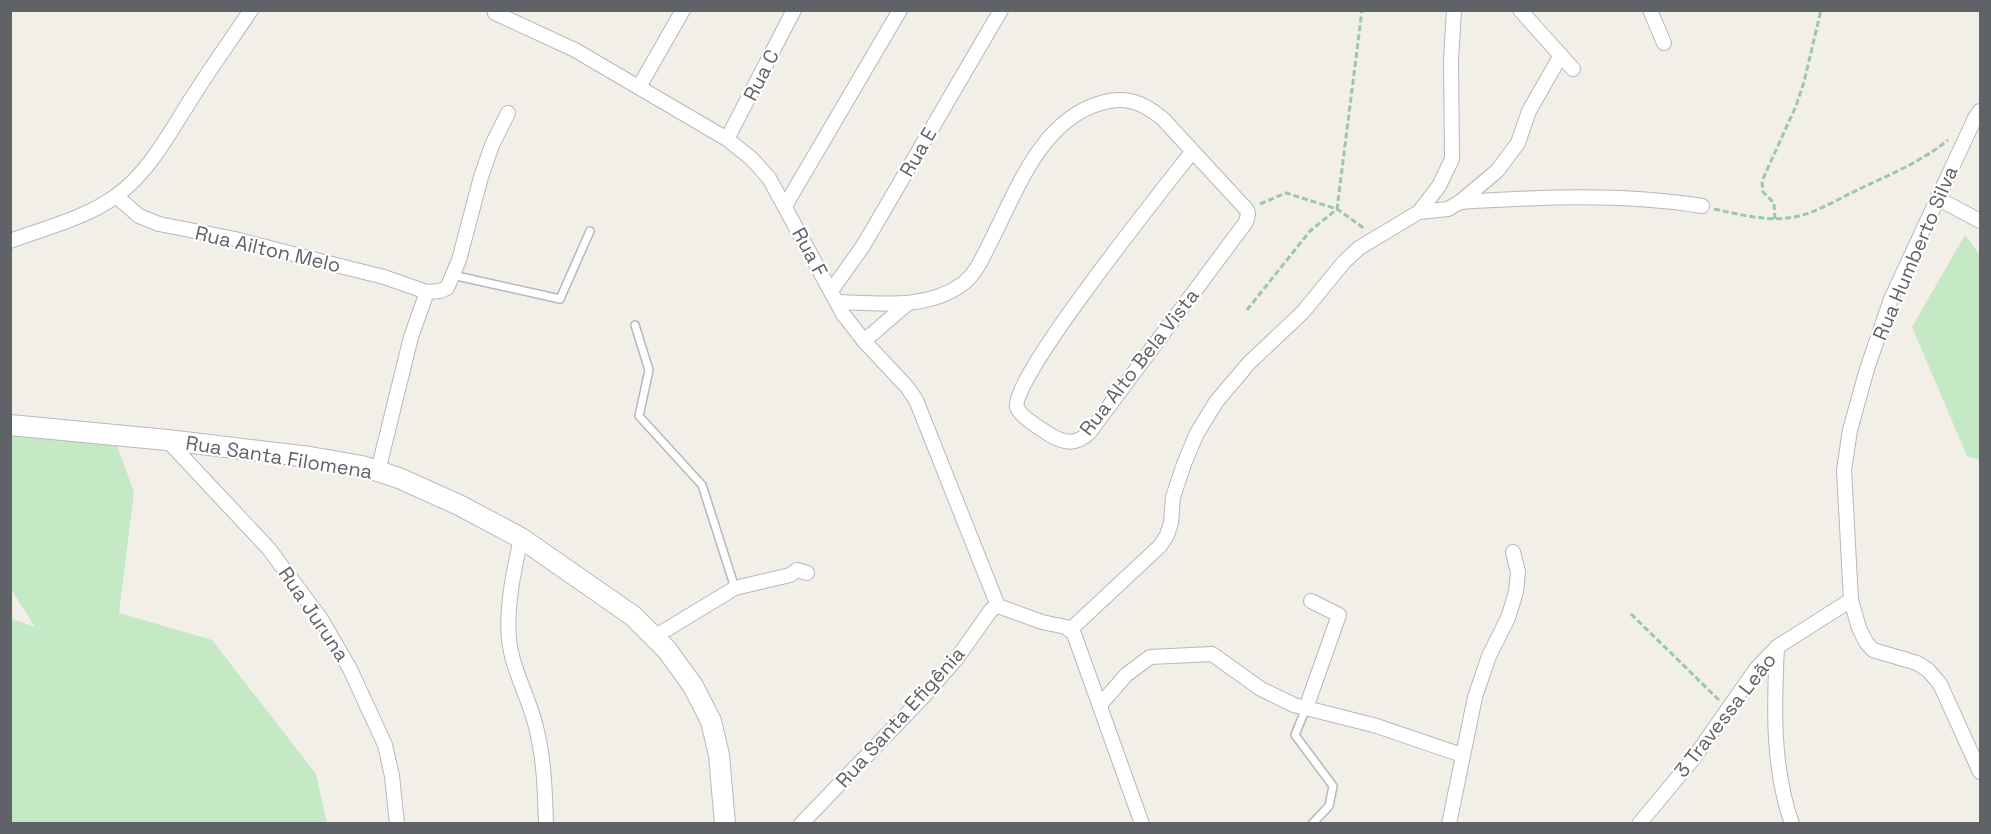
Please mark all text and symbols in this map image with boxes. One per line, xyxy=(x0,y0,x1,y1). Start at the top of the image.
street label: Rua C xyxy=(737,45,785,105)
street label: Rua E xyxy=(894,123,942,181)
street label: Rua Humberto Silva xyxy=(1867,162,1963,344)
street label: Rua Ailton Melo xyxy=(193,220,343,278)
street label: Rua F xyxy=(786,223,834,281)
street label: Rua Alto Bela Vista xyxy=(1073,283,1205,441)
street label: Rua Santa Filomena xyxy=(184,429,374,485)
street label: Rua Juruna xyxy=(273,562,355,666)
street label: Rua Santa Efigênia xyxy=(830,641,970,793)
street label: 3 Travessa Leão xyxy=(1668,647,1782,783)

